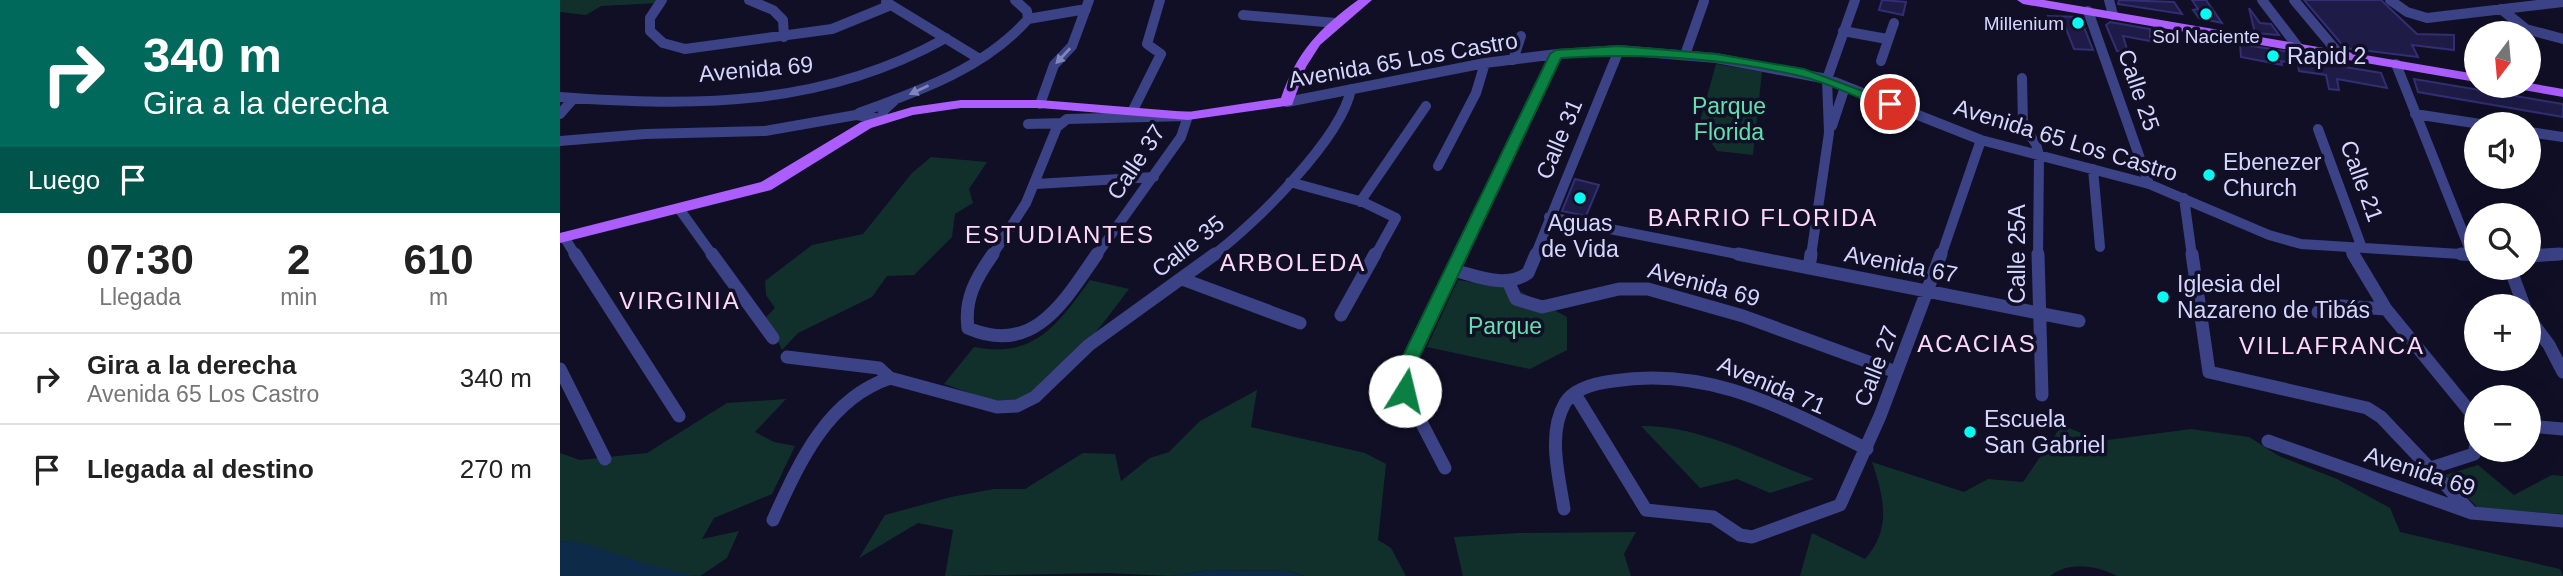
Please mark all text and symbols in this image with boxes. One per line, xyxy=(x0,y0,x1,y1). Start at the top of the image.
marker: Sol Naciente xyxy=(2198,6,2214,22)
place label: Millenium xyxy=(1984,13,2064,34)
marker: Millenium xyxy=(2070,15,2086,31)
north arrow xyxy=(2464,21,2541,98)
map controls xyxy=(2464,21,2541,462)
place label: Sol Naciente xyxy=(2152,26,2260,47)
street label: Avenida 65 Los Castro xyxy=(1286,27,1520,93)
icon: right xyxy=(28,28,119,119)
text: 340 m xyxy=(143,28,282,82)
place label: Rapid 2 xyxy=(2287,43,2366,69)
street label: Calle 25 xyxy=(2113,46,2165,134)
one-way arrow xyxy=(1055,47,1071,64)
marker: Rapid 2 xyxy=(2265,48,2281,64)
street label: Avenida 69 xyxy=(698,51,814,87)
pin xyxy=(1860,74,1920,134)
one-way arrow xyxy=(909,84,929,96)
text: Gira a la derecha xyxy=(143,85,388,121)
icon: arrive xyxy=(1871,85,1909,123)
park label: Parque Florida xyxy=(1692,93,1766,145)
street label: Avenida 65 Los Castro xyxy=(1951,94,2181,186)
street label: Calle 31 xyxy=(1531,95,1587,183)
button: sound xyxy=(2464,112,2541,189)
street label: Calle 37 xyxy=(1102,120,1170,204)
street label: Calle 21 xyxy=(2335,137,2389,225)
place label: Ebenezer Church xyxy=(2223,149,2322,201)
icon: arrive xyxy=(114,161,152,199)
text: Luego xyxy=(28,165,100,195)
marker: Ebenezer Church xyxy=(2201,167,2217,183)
marker: Aguas de Vida xyxy=(1572,190,1588,206)
street label: Calle 25A xyxy=(2004,203,2030,304)
button: search xyxy=(2464,203,2541,280)
district label: BARRIO FLORIDA xyxy=(1648,204,1878,231)
street label: Calle 35 xyxy=(1147,210,1229,282)
place label: Aguas de Vida xyxy=(1541,210,1619,262)
district label: ESTUDIANTES xyxy=(965,221,1155,248)
text: 07:30 xyxy=(86,236,194,283)
text: 2 xyxy=(287,236,310,283)
text: 610 xyxy=(404,236,474,283)
street label: Avenida 67 xyxy=(1842,240,1960,288)
district label: ARBOLEDA xyxy=(1220,249,1366,276)
street label: Avenida 69 xyxy=(1645,257,1763,311)
place label: Iglesia del Nazareno de Tibás xyxy=(2177,271,2370,323)
text: Llegada xyxy=(99,284,181,310)
text: min xyxy=(280,284,317,310)
text: m xyxy=(429,284,448,310)
district label: VIRGINIA xyxy=(619,287,741,314)
marker: Iglesia del Nazareno de Tibás xyxy=(2155,289,2171,305)
button: + xyxy=(2464,294,2541,371)
park label: Parque xyxy=(1468,313,1542,339)
street label: Calle 27 xyxy=(1849,322,1903,410)
district label: ACACIAS xyxy=(1917,330,2037,357)
district label: VILLAFRANCA xyxy=(2239,332,2425,359)
text: Gira a la derecha xyxy=(87,350,297,380)
street label: Avenida 71 xyxy=(1714,351,1830,419)
position arrow xyxy=(1368,354,1442,428)
icon: right xyxy=(28,360,66,398)
text: 340 m xyxy=(460,363,532,393)
text: Avenida 65 Los Castro xyxy=(87,381,319,407)
button: − xyxy=(2464,385,2541,462)
place label: Escuela San Gabriel xyxy=(1984,406,2105,458)
marker: Escuela San Gabriel xyxy=(1962,424,1978,440)
street label: Avenida 69 xyxy=(2361,441,2479,501)
icon: arrive xyxy=(28,451,66,489)
text: Llegada al destino xyxy=(87,454,314,484)
text: 270 m xyxy=(460,454,532,484)

